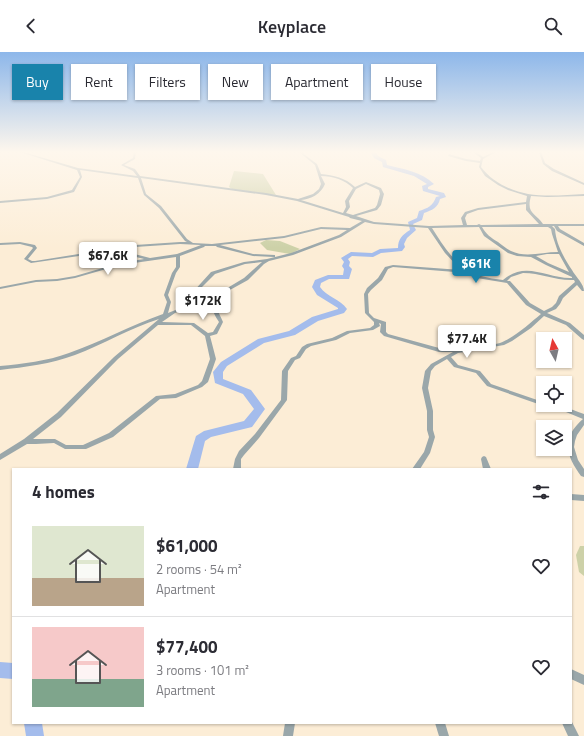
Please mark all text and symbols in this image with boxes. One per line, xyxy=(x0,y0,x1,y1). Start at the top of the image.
text: Keyplace xyxy=(258,13,326,40)
icon: back xyxy=(20,15,42,37)
icon: search xyxy=(542,15,564,37)
chip: Buy xyxy=(12,64,63,100)
chip: Rent xyxy=(71,64,127,100)
chip: Filters xyxy=(135,64,200,100)
chip: New xyxy=(208,64,263,100)
chip: Apartment xyxy=(271,64,363,100)
chip: House xyxy=(371,64,436,100)
pin: $67.6K xyxy=(75,242,141,276)
text: $67.6K xyxy=(88,245,128,265)
pin: $61K xyxy=(452,250,500,284)
text: $61K xyxy=(461,253,491,273)
pin: $172K xyxy=(175,287,231,321)
text: $172K xyxy=(185,290,221,310)
pin: $77.4K xyxy=(434,325,500,359)
text: $77.4K xyxy=(447,328,487,348)
north arrow xyxy=(536,332,572,368)
map controls xyxy=(536,332,572,456)
button: locate xyxy=(536,376,572,412)
button: layers xyxy=(536,420,572,456)
text: 4 homes xyxy=(32,479,95,505)
icon: filters xyxy=(530,481,552,503)
text: $61,000 xyxy=(156,533,218,559)
icon: home xyxy=(64,542,112,590)
icon: heart xyxy=(530,555,552,577)
text: 2 rooms · 54 m² xyxy=(156,559,242,579)
text: Apartment xyxy=(156,579,215,599)
text: $77,400 xyxy=(156,634,218,660)
icon: home xyxy=(64,643,112,691)
icon: heart xyxy=(530,656,552,678)
text: 3 rooms · 101 m² xyxy=(156,660,249,680)
text: Apartment xyxy=(156,680,215,700)

